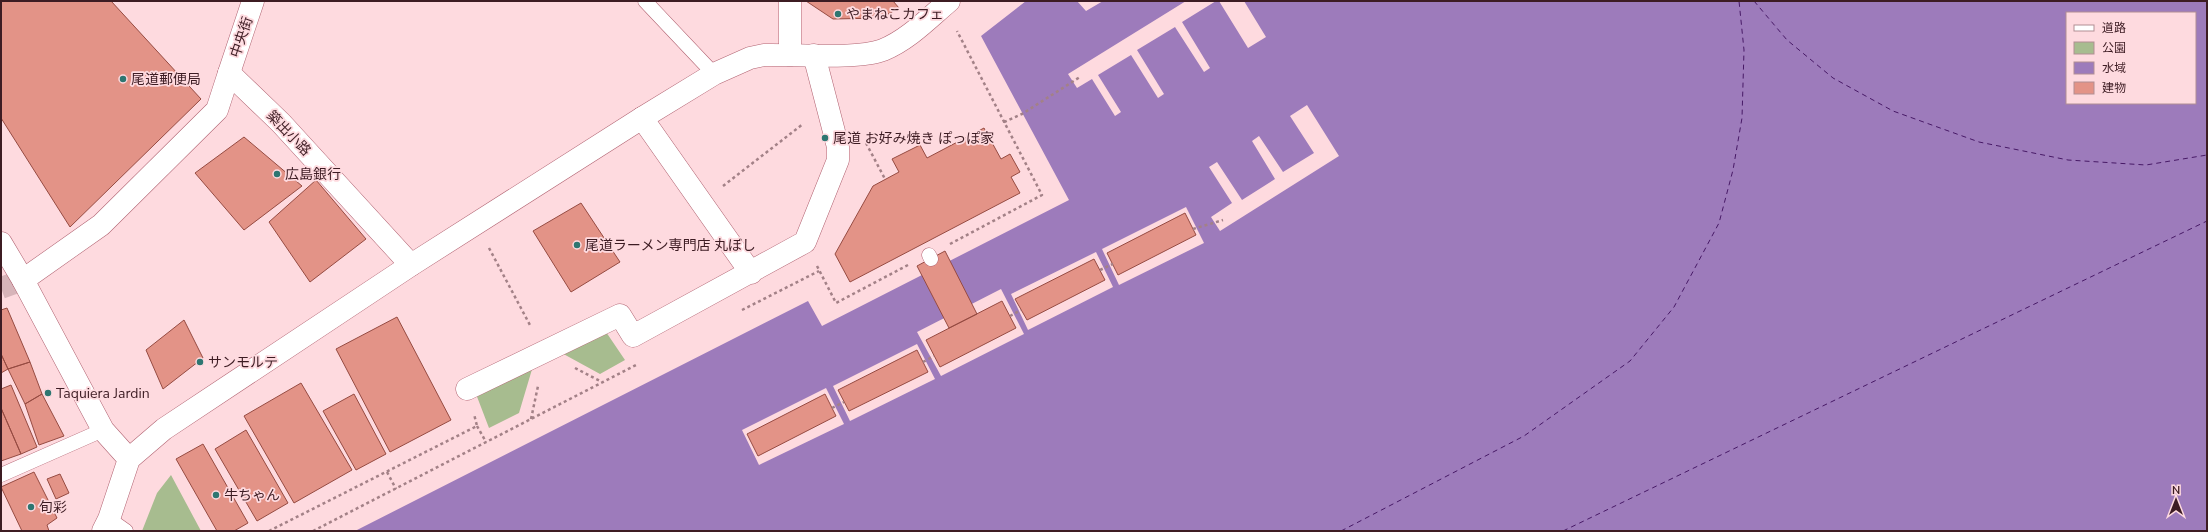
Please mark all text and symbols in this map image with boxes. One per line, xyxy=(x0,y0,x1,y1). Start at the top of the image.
place label: やまねこカフェ xyxy=(846,5,944,24)
marker: やまねこカフェ xyxy=(833,9,843,19)
legend xyxy=(2066,12,2196,104)
street label: 中央街 xyxy=(226,14,257,60)
text: 道路 xyxy=(2102,20,2126,36)
text: 公園 xyxy=(2102,40,2126,56)
text: 水域 xyxy=(2102,60,2126,76)
place label: 尾道郵便局 xyxy=(131,70,201,89)
marker: 尾道郵便局 xyxy=(118,74,128,84)
text: 建物 xyxy=(2102,80,2126,96)
street label: 築出小路 xyxy=(262,107,315,160)
place label: 尾道 お好み焼き ぽっぽ家 xyxy=(833,129,994,148)
marker: 尾道 お好み焼き ぽっぽ家 xyxy=(820,133,830,143)
place label: 広島銀行 xyxy=(285,165,341,184)
marker: 広島銀行 xyxy=(272,169,282,179)
place label: 尾道ラーメン専門店 丸ぼし xyxy=(585,236,756,255)
marker: 尾道ラーメン専門店 丸ぼし xyxy=(572,240,582,250)
place label: サンモルテ xyxy=(208,353,278,372)
marker: サンモルテ xyxy=(195,357,205,367)
place label: Taquiera Jardin xyxy=(56,384,150,403)
marker: Taquiera Jardin xyxy=(43,388,53,398)
north arrow xyxy=(2156,480,2196,520)
text: N xyxy=(2172,483,2180,498)
place label: 牛ちゃん xyxy=(224,486,280,505)
marker: 牛ちゃん xyxy=(211,490,221,500)
place label: 旬彩 xyxy=(39,498,67,517)
marker: 旬彩 xyxy=(26,502,36,512)

